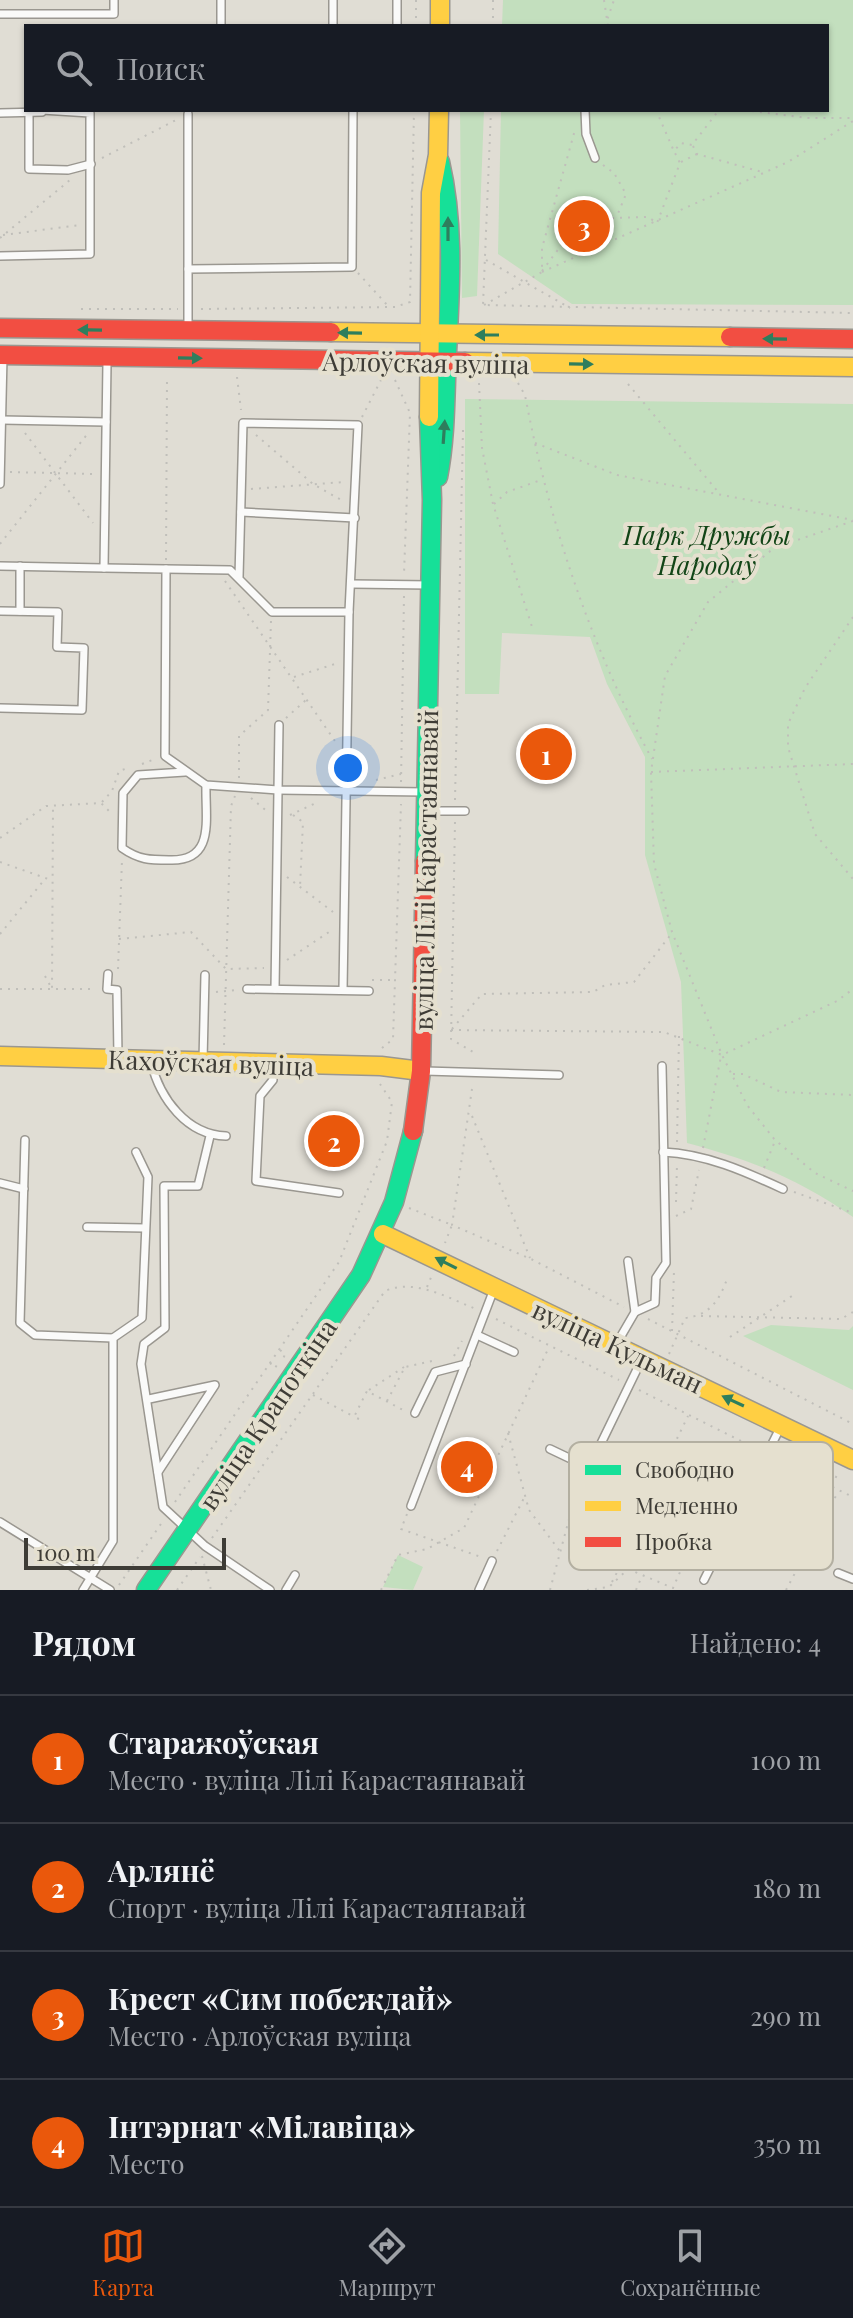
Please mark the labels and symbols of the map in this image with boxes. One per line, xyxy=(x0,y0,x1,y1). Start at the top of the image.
pin: 3 xyxy=(558,196,610,256)
one-way arrow xyxy=(442,216,454,241)
one-way arrow xyxy=(77,324,102,336)
one-way arrow xyxy=(337,327,362,339)
one-way arrow xyxy=(474,329,499,341)
one-way arrow xyxy=(762,332,787,345)
street label: Арлоўская вуліца xyxy=(321,343,530,381)
one-way arrow xyxy=(178,352,203,364)
one-way arrow xyxy=(569,358,594,371)
one-way arrow xyxy=(438,419,451,444)
park label: Парк Дружбы Народаў xyxy=(622,517,791,582)
street label: вуліца Лілі Карастаянавай xyxy=(405,709,445,1031)
pin: 1 xyxy=(520,724,572,784)
your location xyxy=(328,748,368,788)
street label: Кахоўская вуліца xyxy=(107,1041,315,1083)
pin: 2 xyxy=(308,1111,360,1171)
one-way arrow xyxy=(434,1256,457,1269)
street label: вуліца Кульман xyxy=(527,1291,709,1401)
street label: вуліца Крапоткіна xyxy=(190,1312,344,1516)
one-way arrow xyxy=(721,1394,745,1408)
pin: 4 xyxy=(441,1437,493,1497)
legend xyxy=(569,1442,833,1570)
text: Свободно xyxy=(635,1454,734,1484)
text: Медленно xyxy=(635,1490,738,1520)
text: Пробка xyxy=(635,1526,712,1556)
scale bar xyxy=(24,1534,226,1570)

